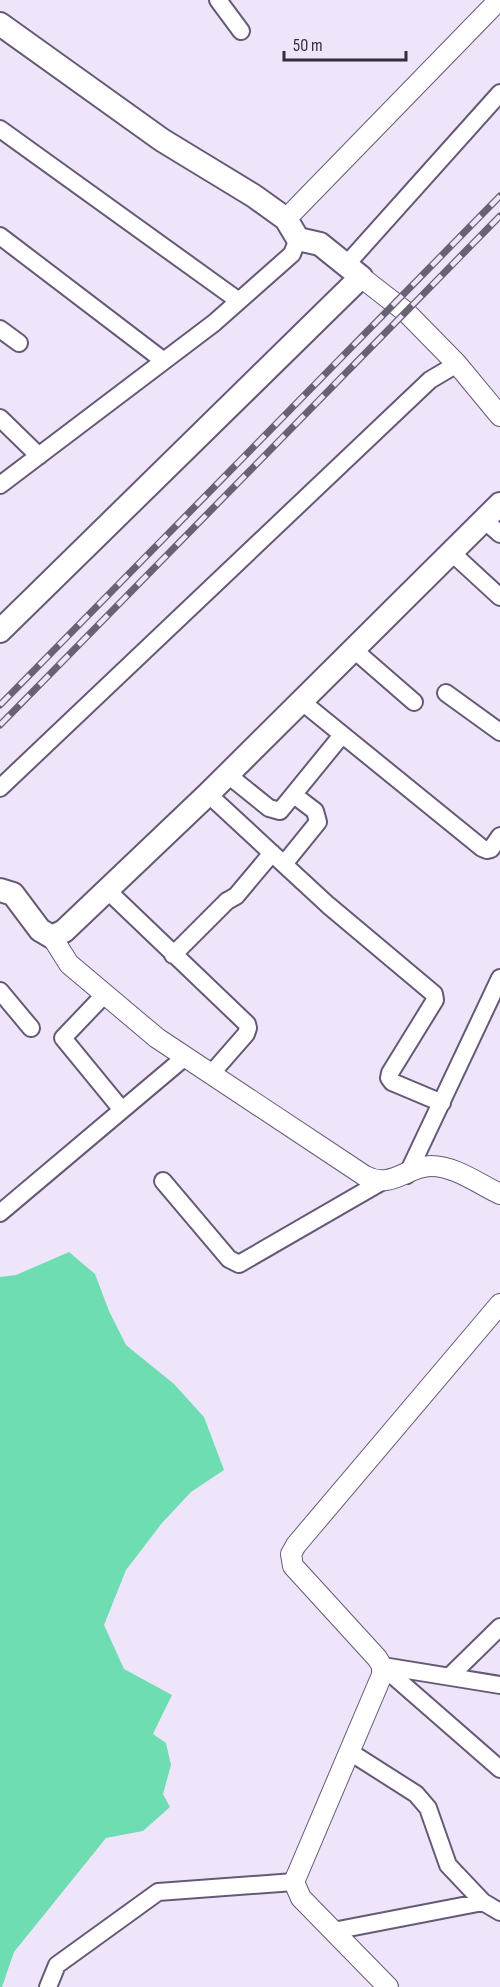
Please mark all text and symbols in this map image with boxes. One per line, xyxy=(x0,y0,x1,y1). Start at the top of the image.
scale bar xyxy=(284,24,406,62)
text: 50 m xyxy=(293,35,323,56)

